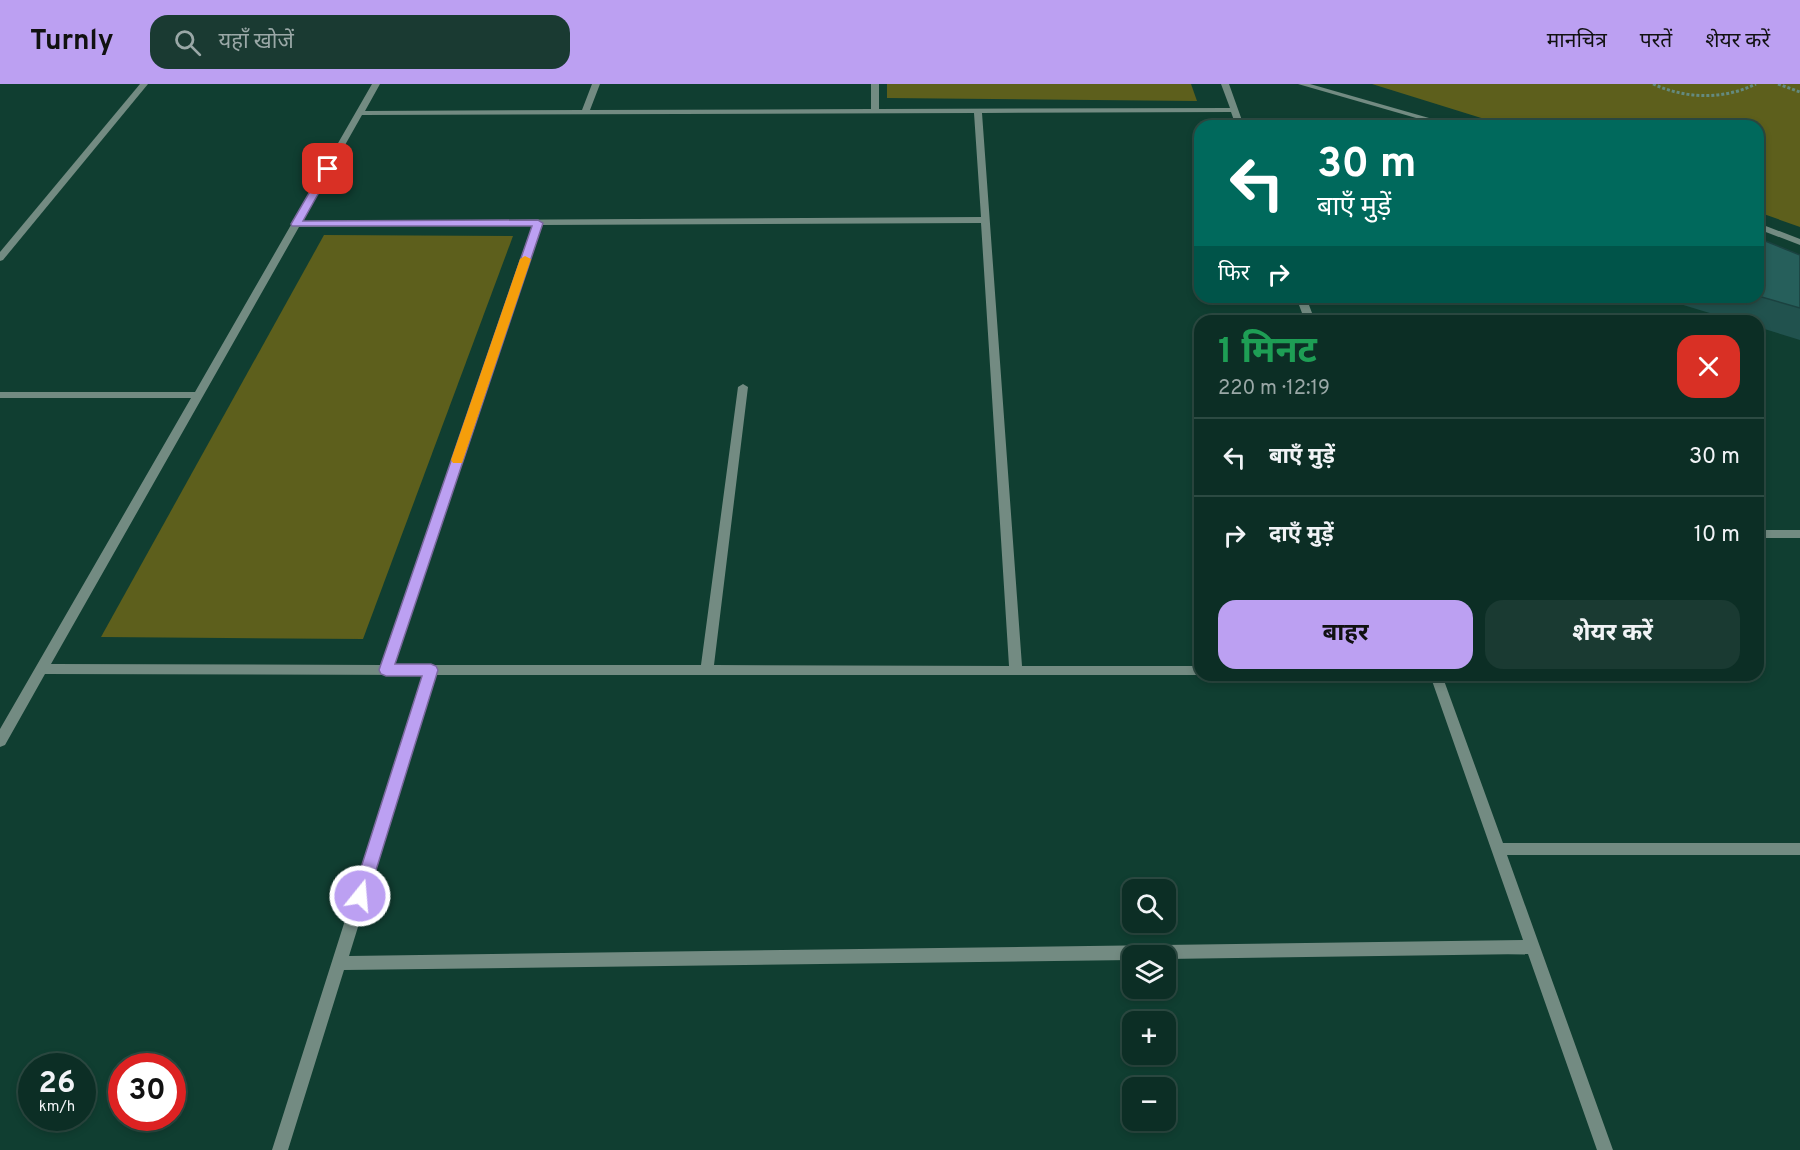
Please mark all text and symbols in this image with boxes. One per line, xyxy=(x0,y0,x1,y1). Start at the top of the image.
search box xyxy=(150,15,570,69)
text: Turnly xyxy=(30,24,114,60)
icon: search xyxy=(171,26,204,59)
text: मानचित्र xyxy=(1547,28,1607,55)
text: परतें xyxy=(1640,28,1672,55)
text: शेयर करें xyxy=(1705,28,1770,55)
text: यहाँ खोजें xyxy=(219,29,294,56)
text: 30 m xyxy=(1317,139,1416,192)
pin xyxy=(302,143,353,194)
icon: left xyxy=(1218,144,1296,222)
icon: arrive xyxy=(311,152,344,185)
text: बाएँ मुड़ें xyxy=(1317,191,1391,225)
icon: right xyxy=(1262,258,1295,291)
text: फिर xyxy=(1218,261,1250,288)
text: 1 मिनट xyxy=(1218,330,1317,376)
button: close xyxy=(1677,335,1740,398)
text: 220 m · 12:19 xyxy=(1218,376,1330,402)
icon: left xyxy=(1218,441,1251,474)
text: बाएँ मुड़ें xyxy=(1269,444,1335,471)
text: 30 m xyxy=(1689,444,1740,471)
icon: right xyxy=(1218,519,1251,552)
text: दाएँ मुड़ें xyxy=(1269,522,1334,549)
text: 10 m xyxy=(1694,522,1740,549)
button: बाहर xyxy=(1218,600,1473,669)
button: शेयर करें xyxy=(1485,600,1740,669)
position arrow xyxy=(328,864,392,928)
map controls xyxy=(1122,879,1176,1131)
button: search xyxy=(1122,879,1176,933)
button: layers xyxy=(1122,945,1176,999)
button: + xyxy=(1122,1011,1176,1065)
speed limit sign: 30 xyxy=(108,1053,186,1131)
text: 26 xyxy=(39,1066,75,1103)
button: − xyxy=(1122,1077,1176,1131)
text: km/h xyxy=(39,1098,75,1117)

